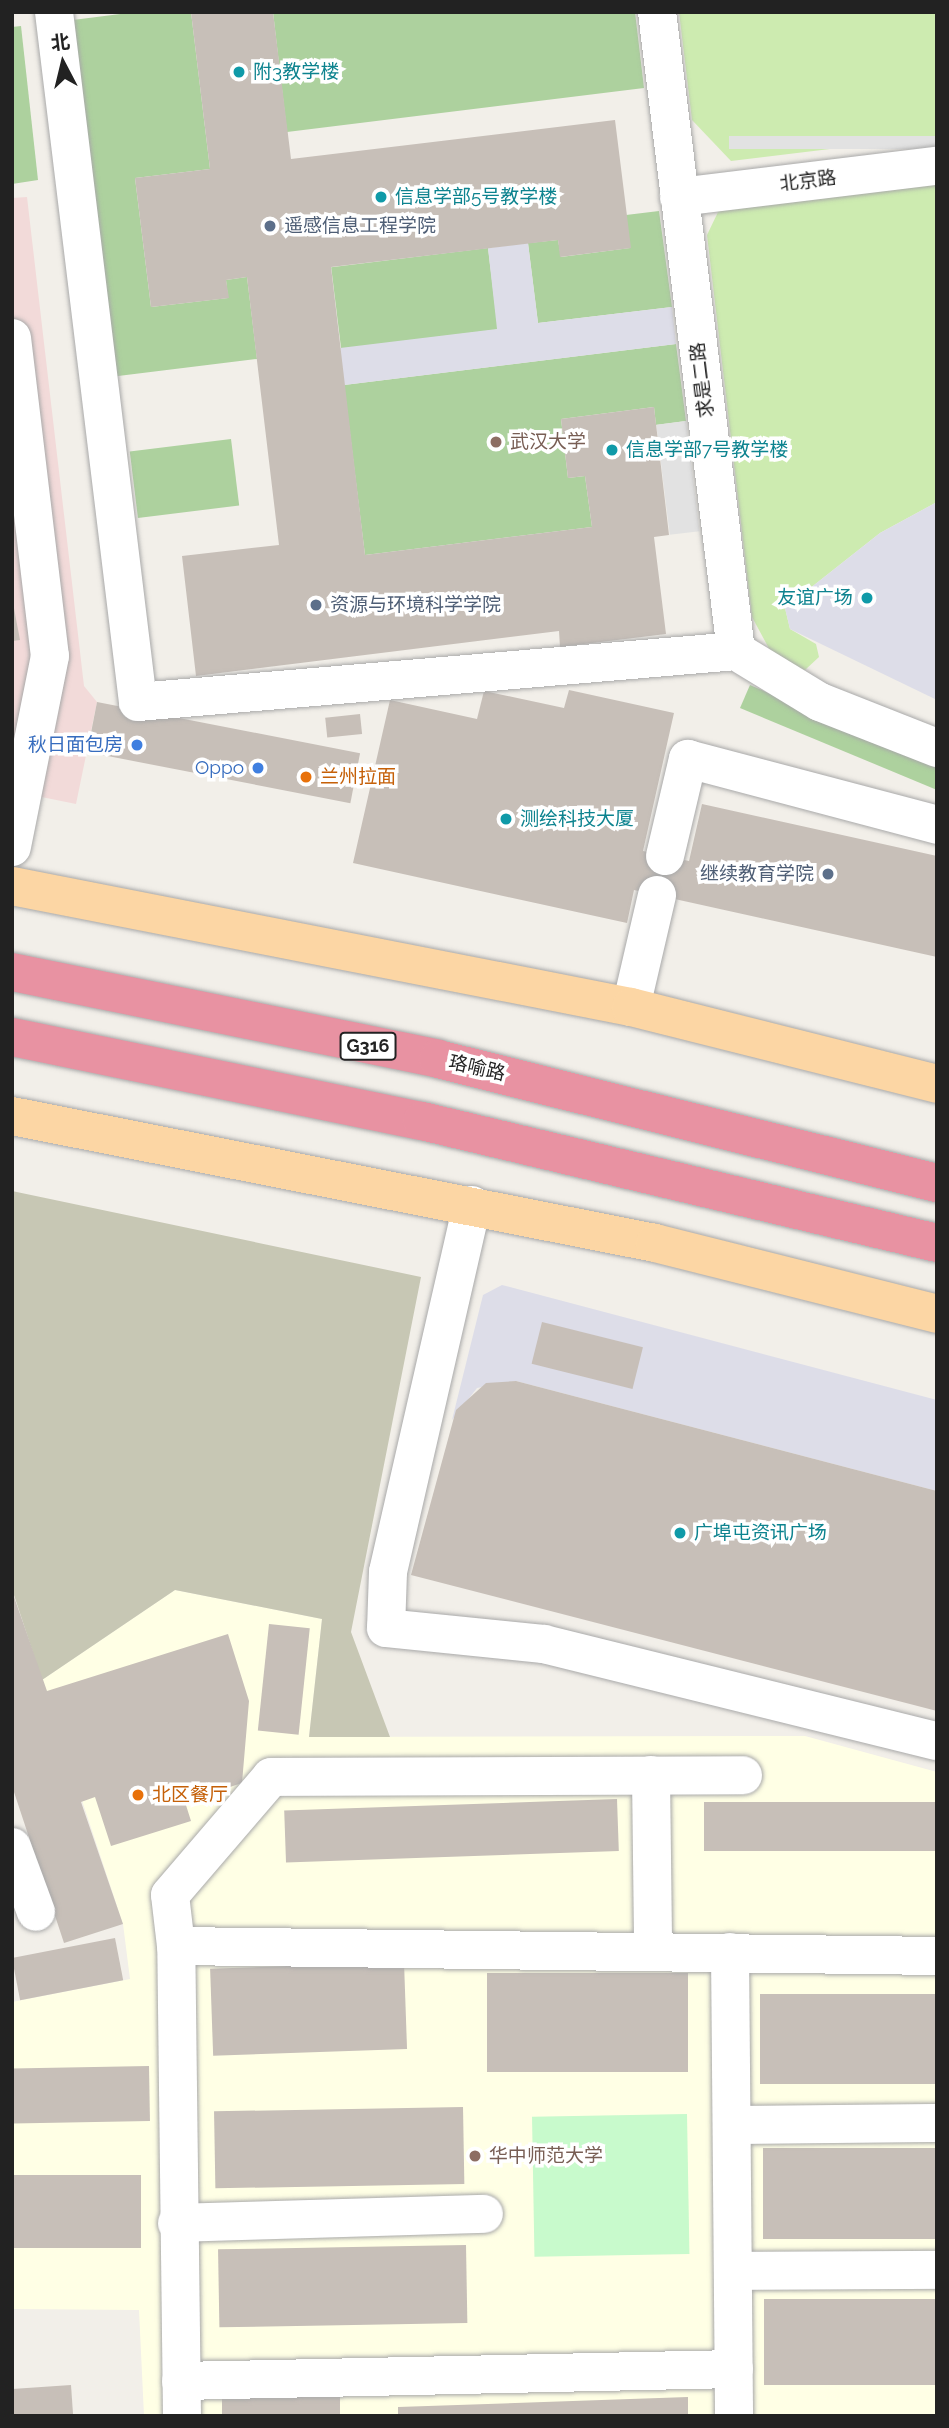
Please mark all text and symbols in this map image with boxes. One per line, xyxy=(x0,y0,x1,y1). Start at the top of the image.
north arrow xyxy=(28,28,98,98)
text: 北 xyxy=(50,30,71,54)
place label: 附3教学楼 xyxy=(253,61,339,83)
marker: 附3教学楼 xyxy=(231,64,247,80)
street label: 北京路 xyxy=(778,166,838,196)
place label: 信息学部5号教学楼 xyxy=(395,186,557,208)
marker: 信息学部5号教学楼 xyxy=(373,189,389,205)
place label: 遥感信息工程学院 xyxy=(284,215,436,237)
marker: 遥感信息工程学院 xyxy=(262,218,278,234)
street label: 求是二路 xyxy=(686,341,718,419)
place label: 武汉大学 xyxy=(510,431,586,453)
marker: 武汉大学 xyxy=(488,434,504,450)
place label: 信息学部7号教学楼 xyxy=(626,439,788,461)
marker: 信息学部7号教学楼 xyxy=(604,442,620,458)
place label: 友谊广场 xyxy=(777,587,853,609)
marker: 友谊广场 xyxy=(859,590,875,606)
place label: 资源与环境科学学院 xyxy=(330,594,501,616)
marker: 资源与环境科学学院 xyxy=(308,597,324,613)
place label: 秋日面包房 xyxy=(28,734,123,756)
marker: 秋日面包房 xyxy=(129,737,145,753)
place label: Oppo xyxy=(195,757,244,779)
marker: Oppo xyxy=(250,760,266,776)
place label: 兰州拉面 xyxy=(320,766,396,788)
marker: 兰州拉面 xyxy=(298,769,314,785)
place label: 测绘科技大厦 xyxy=(520,808,634,830)
marker: 测绘科技大厦 xyxy=(498,811,514,827)
place label: 继续教育学院 xyxy=(700,863,814,885)
marker: 继续教育学院 xyxy=(820,866,836,882)
road number: G316 xyxy=(338,1031,398,1060)
street label: 珞喻路 xyxy=(447,1050,507,1086)
place label: 广埠屯资讯广场 xyxy=(694,1522,827,1544)
marker: 广埠屯资讯广场 xyxy=(672,1525,688,1541)
place label: 北区餐厅 xyxy=(152,1784,228,1806)
marker: 北区餐厅 xyxy=(130,1787,146,1803)
place label: 华中师范大学 xyxy=(489,2145,603,2167)
marker: 华中师范大学 xyxy=(467,2148,483,2164)

